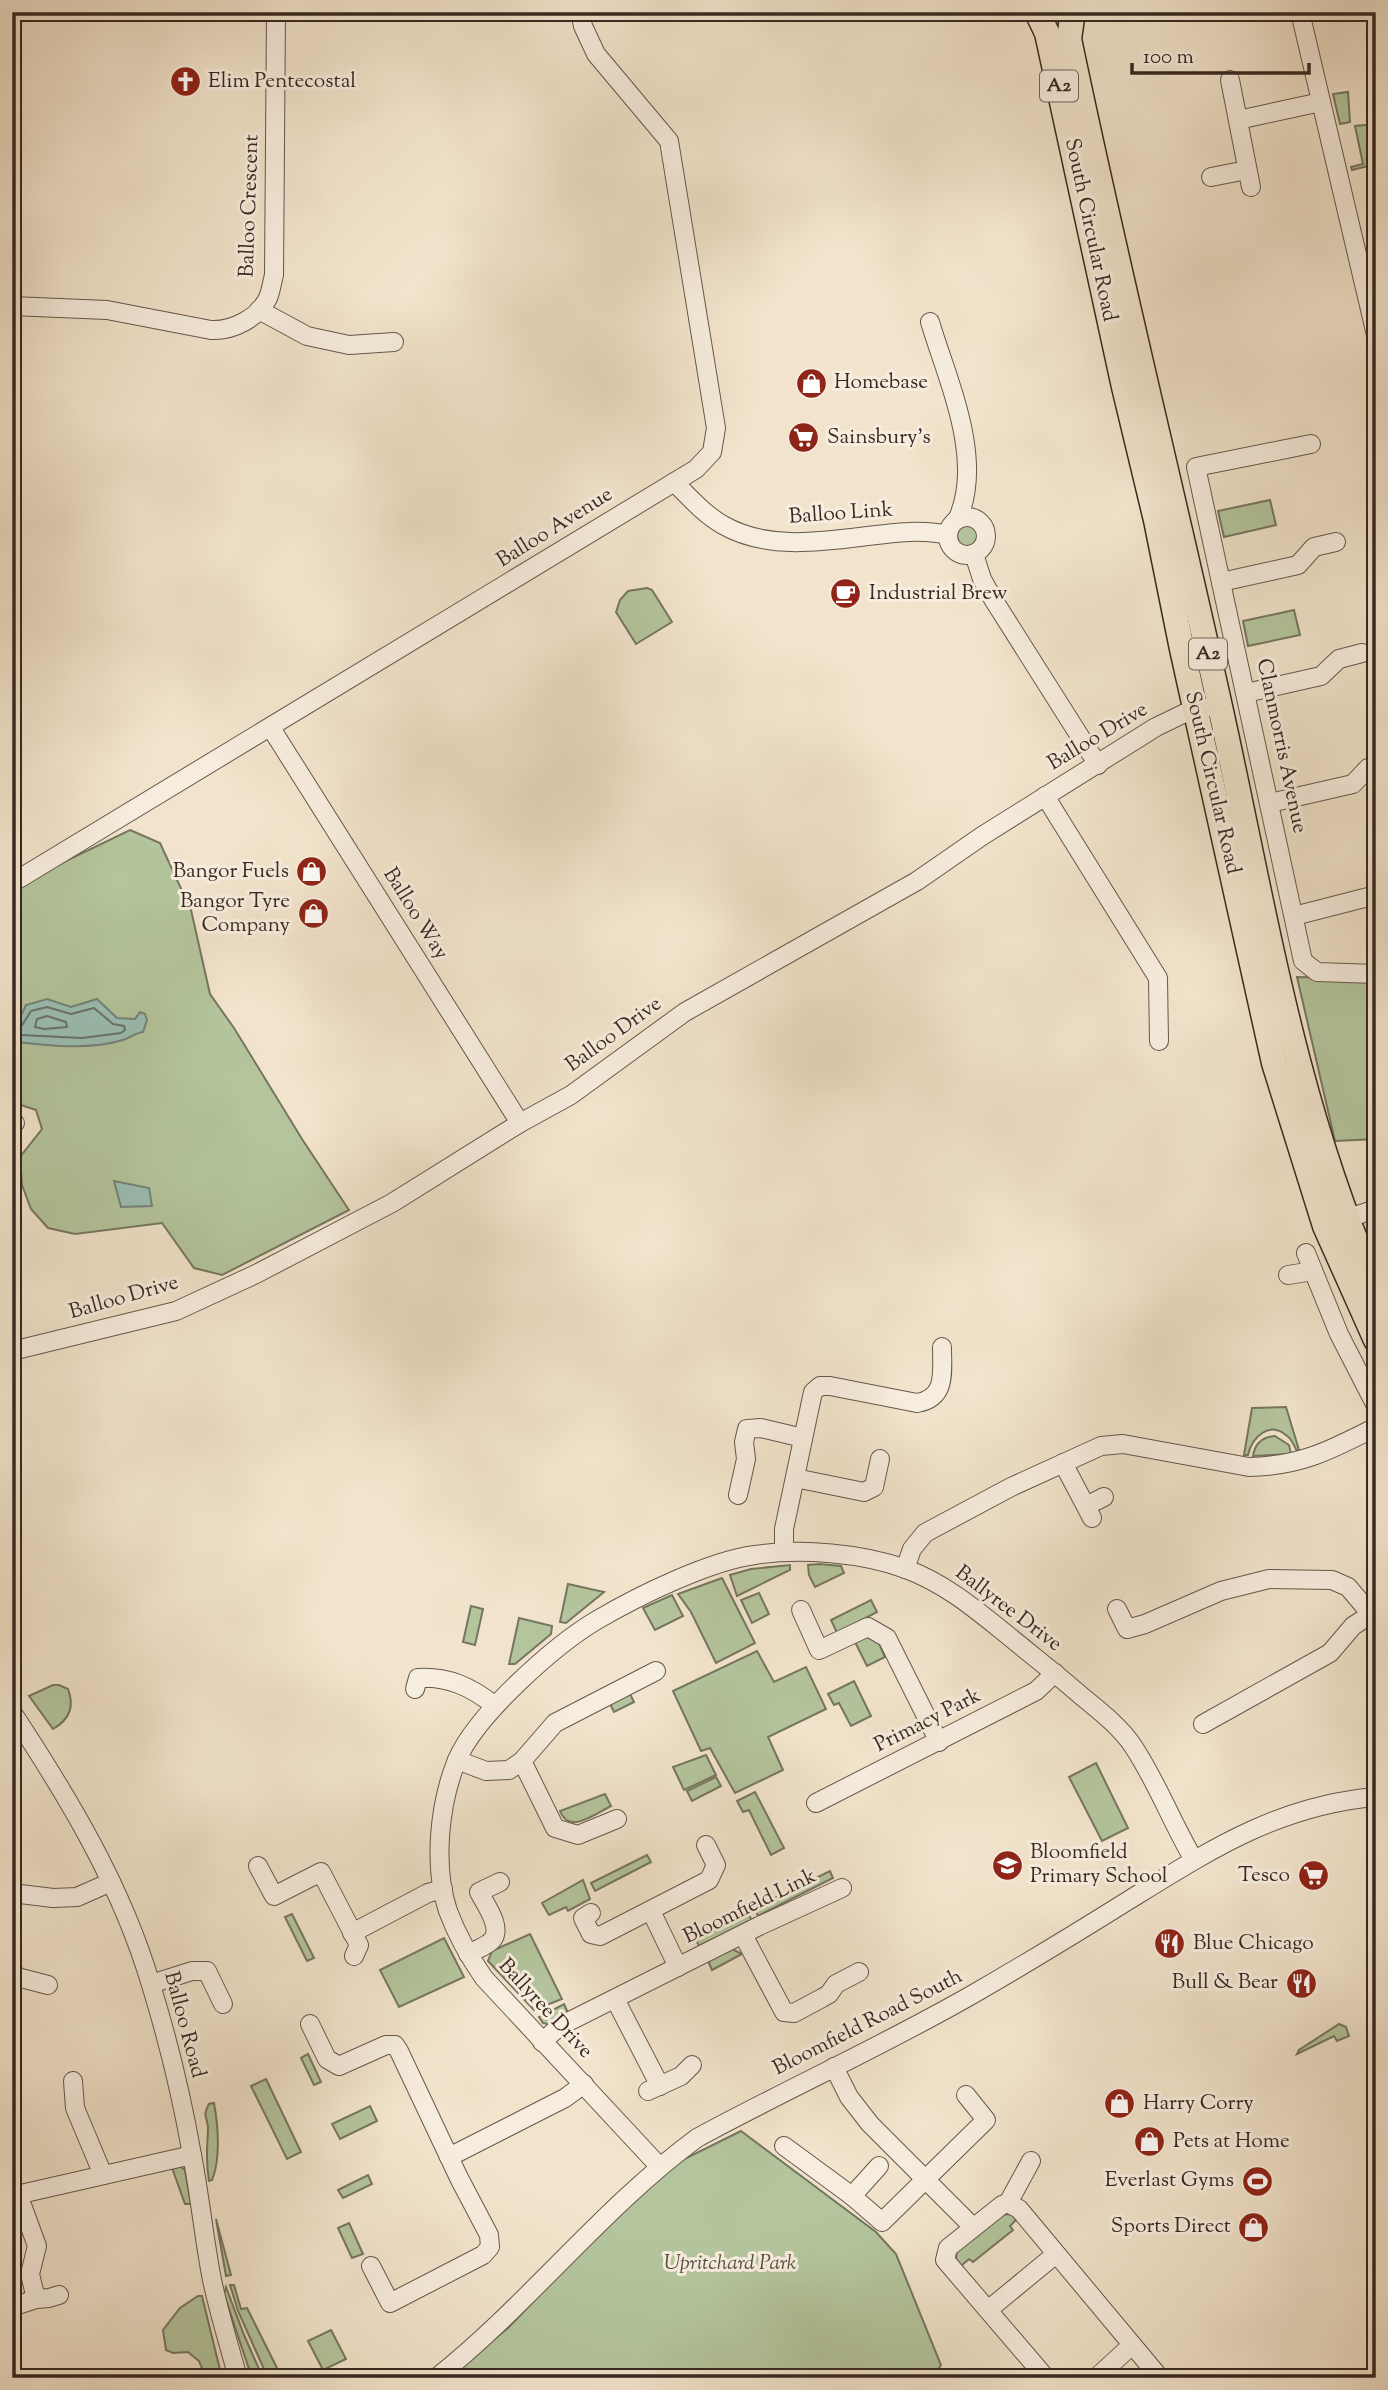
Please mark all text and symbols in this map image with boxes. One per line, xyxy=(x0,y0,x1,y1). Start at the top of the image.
scale bar xyxy=(1132,32,1309,76)
text: 100 m xyxy=(1143,43,1194,73)
church icon: Elim Pentecostal xyxy=(168,65,202,99)
place label: Elim Pentecostal xyxy=(208,67,356,97)
road number: A2 xyxy=(1040,71,1078,102)
street label: Balloo Crescent xyxy=(233,134,267,278)
street label: South Circular Road xyxy=(1056,136,1124,325)
shop icon: Homebase xyxy=(794,366,828,400)
place label: Homebase xyxy=(834,368,928,398)
supermarket icon: Sainsbury's xyxy=(787,421,821,455)
place label: Sainsbury's xyxy=(827,423,931,453)
street label: Balloo Avenue xyxy=(491,480,619,576)
street label: Balloo Link xyxy=(788,495,895,533)
cafe icon: Industrial Brew xyxy=(829,577,863,611)
place label: Industrial Brew xyxy=(869,579,1008,609)
road number: A2 xyxy=(1189,638,1227,670)
street label: Clanmorris Avenue xyxy=(1248,656,1314,836)
street label: South Circular Road xyxy=(1176,689,1248,878)
street label: Balloo Drive xyxy=(1042,695,1154,779)
shop icon: Bangor Fuels xyxy=(295,855,329,889)
place label: Bangor Fuels xyxy=(173,857,289,887)
street label: Balloo Way xyxy=(375,862,456,966)
place label: Bangor Tyre Company xyxy=(180,887,291,941)
shop icon: Bangor Tyre Company xyxy=(296,897,330,931)
street label: Balloo Drive xyxy=(560,990,668,1080)
street label: Balloo Drive xyxy=(66,1268,182,1328)
street label: Ballyree Drive xyxy=(948,1559,1068,1659)
street label: Primacy Park xyxy=(869,1681,987,1761)
place label: Bloomfield Primary School xyxy=(1030,1838,1168,1892)
school or university icon: Bloomfield Primary School xyxy=(990,1848,1024,1882)
supermarket icon: Tesco xyxy=(1296,1859,1330,1893)
place label: Tesco xyxy=(1238,1861,1290,1891)
street label: Bloomfield Link xyxy=(678,1862,822,1952)
restaurant icon: Blue Chicago xyxy=(1153,1927,1187,1961)
place label: Blue Chicago xyxy=(1193,1929,1314,1959)
street label: Ballyree Drive xyxy=(491,1952,599,2066)
street label: Bloomfield Road South xyxy=(768,1962,968,2084)
restaurant icon: Bull & Bear xyxy=(1284,1966,1318,2000)
street label: Balloo Road xyxy=(155,1968,213,2082)
place label: Bull & Bear xyxy=(1172,1968,1278,1998)
shop icon: Harry Corry xyxy=(1103,2087,1137,2121)
place label: Harry Corry xyxy=(1143,2089,1254,2119)
shop icon: Pets at Home xyxy=(1133,2125,1167,2159)
place label: Pets at Home xyxy=(1173,2127,1290,2157)
sports icon: Everlast Gyms xyxy=(1240,2164,1274,2198)
place label: Everlast Gyms xyxy=(1105,2166,1234,2196)
shop icon: Sports Direct xyxy=(1237,2210,1271,2244)
place label: Sports Direct xyxy=(1111,2212,1231,2242)
park label: Upritchard Park xyxy=(664,2249,797,2279)

